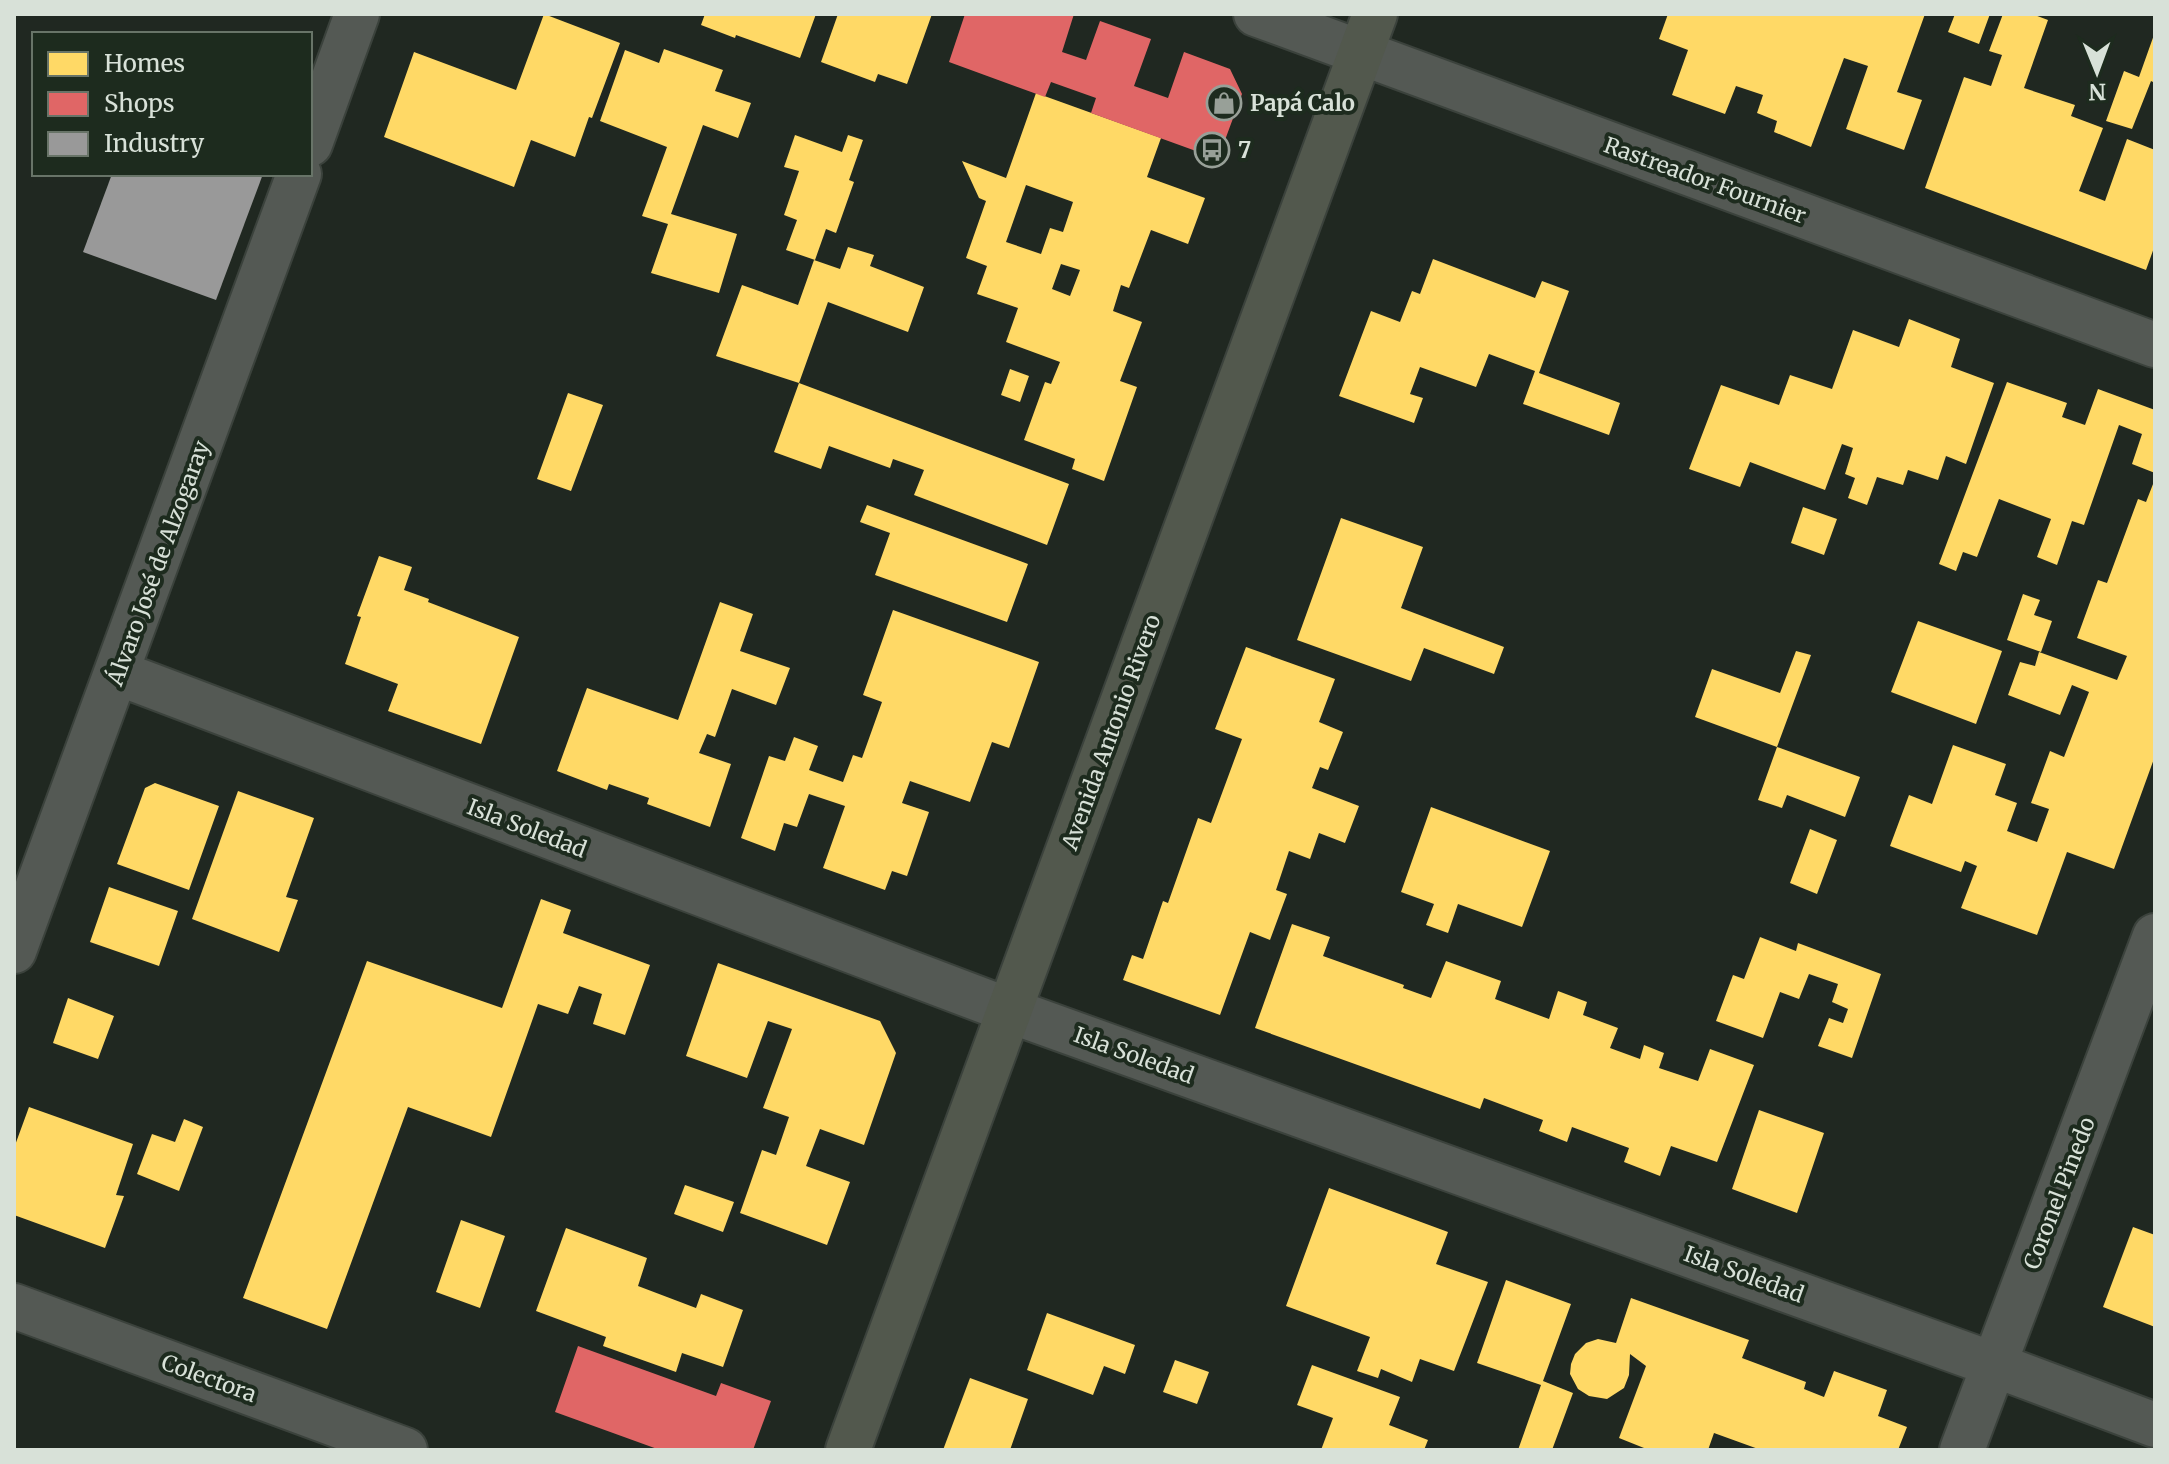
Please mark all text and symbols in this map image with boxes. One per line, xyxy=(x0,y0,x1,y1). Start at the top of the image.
legend xyxy=(32,32,312,176)
north arrow xyxy=(2057,32,2137,112)
text: Homes xyxy=(104,48,185,79)
text: N xyxy=(2088,78,2106,106)
shop icon: Papá Calo xyxy=(1205,84,1243,122)
text: Shops xyxy=(104,88,175,119)
place label: Papá Calo xyxy=(1250,89,1355,117)
text: Industry xyxy=(104,128,204,159)
street label: Rastreador Fournier xyxy=(1600,130,1810,230)
bus stop icon: 7 xyxy=(1193,131,1231,169)
place label: 7 xyxy=(1238,136,1251,164)
street label: Álvaro José de Alzogaray xyxy=(99,436,215,690)
street label: Avenida Antonio Rivero xyxy=(1055,610,1167,854)
street label: Isla Soledad xyxy=(463,792,591,864)
street label: Isla Soledad xyxy=(1070,1020,1198,1090)
street label: Coronel Pinedo xyxy=(2017,1113,2101,1273)
street label: Isla Soledad xyxy=(1680,1239,1808,1309)
street label: Colectora xyxy=(158,1348,260,1408)

